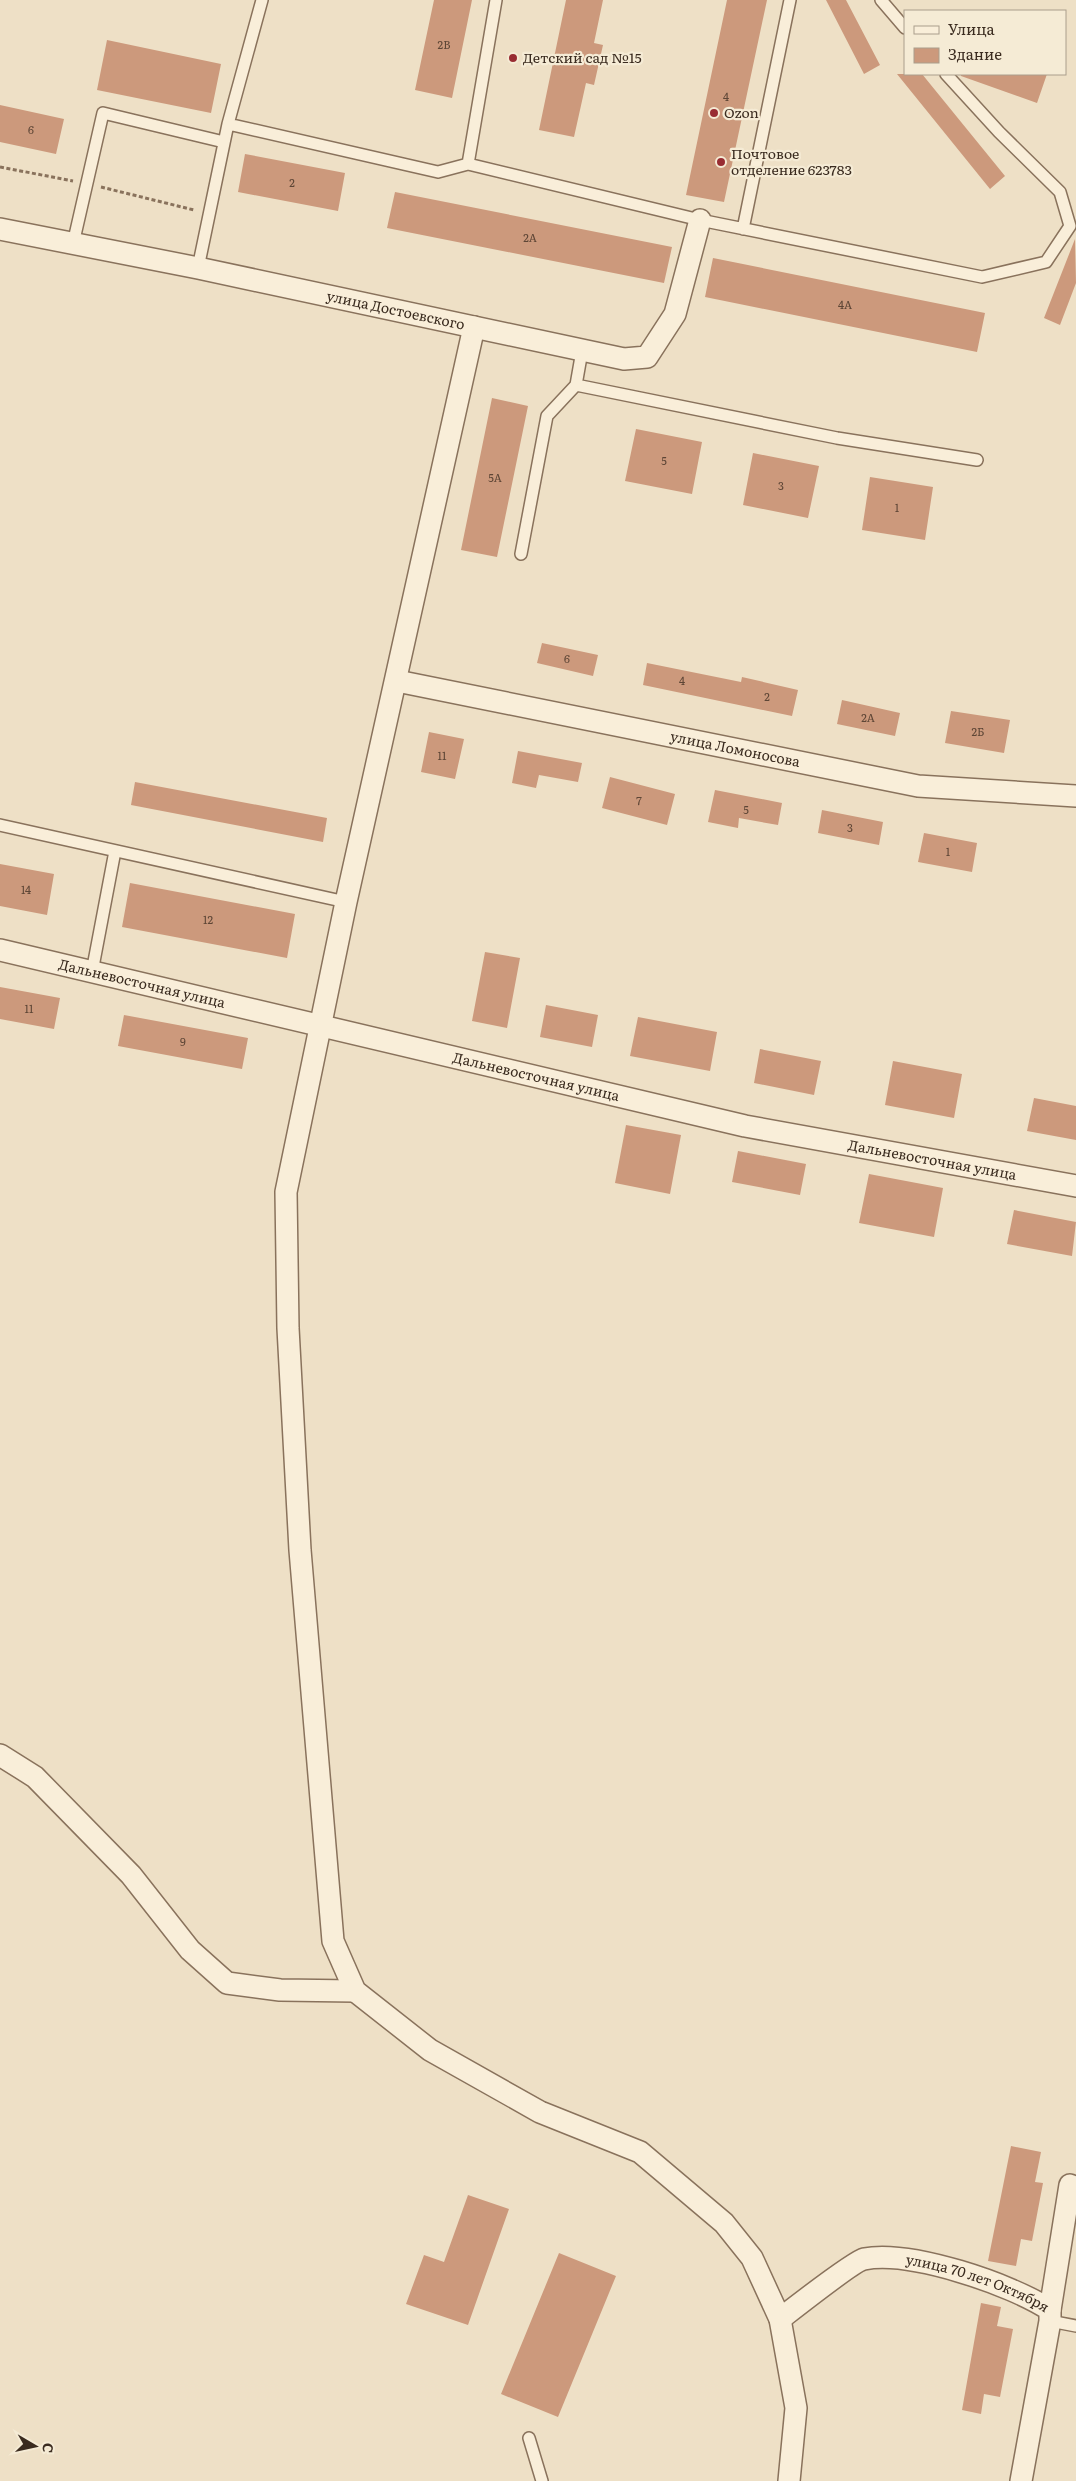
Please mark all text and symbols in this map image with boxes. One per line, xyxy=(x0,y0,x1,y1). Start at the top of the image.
legend xyxy=(904,10,1066,75)
text: Улица xyxy=(948,17,996,40)
house number: 2В xyxy=(438,36,450,52)
text: Здание xyxy=(948,42,1002,65)
place label: Детский сад №15 xyxy=(523,47,642,67)
marker: Детский сад №15 xyxy=(507,52,519,64)
house number: 4 xyxy=(723,88,729,104)
place label: Ozon xyxy=(724,102,759,122)
marker: Ozon xyxy=(708,107,720,119)
house number: 6 xyxy=(28,121,34,137)
place label: Почтовое отделение 623783 xyxy=(731,143,852,179)
marker: Почтовое отделение 623783 xyxy=(715,156,727,168)
house number: 2 xyxy=(289,174,295,190)
house number: 2А xyxy=(523,229,537,245)
street label: улица Достоевского xyxy=(325,285,467,334)
house number: 4А xyxy=(838,296,852,312)
house number: 5 xyxy=(661,452,667,468)
house number: 5А xyxy=(488,469,502,485)
house number: 3 xyxy=(778,477,784,493)
house number: 1 xyxy=(895,499,900,515)
house number: 6 xyxy=(564,650,570,666)
house number: 4 xyxy=(679,672,685,688)
house number: 2 xyxy=(764,688,770,704)
house number: 2А xyxy=(861,709,875,725)
house number: 2Б xyxy=(972,723,984,739)
street label: улица Ломоносова xyxy=(669,725,802,771)
house number: 11 xyxy=(438,747,447,763)
house number: 7 xyxy=(636,792,642,808)
house number: 5 xyxy=(743,801,749,817)
house number: 3 xyxy=(847,819,853,835)
house number: 1 xyxy=(946,843,951,859)
house number: 14 xyxy=(21,881,31,897)
house number: 12 xyxy=(203,911,213,927)
street label: Дальневосточная улица xyxy=(57,953,228,1012)
house number: 11 xyxy=(25,1000,34,1016)
house number: 9 xyxy=(180,1033,186,1049)
street label: Дальневосточная улица xyxy=(451,1046,622,1105)
street label: Дальневосточная улица xyxy=(847,1134,1019,1184)
street label: улица 70 лет Октября xyxy=(905,2248,1053,2316)
north arrow xyxy=(10,2421,60,2471)
text: С xyxy=(38,2442,59,2455)

